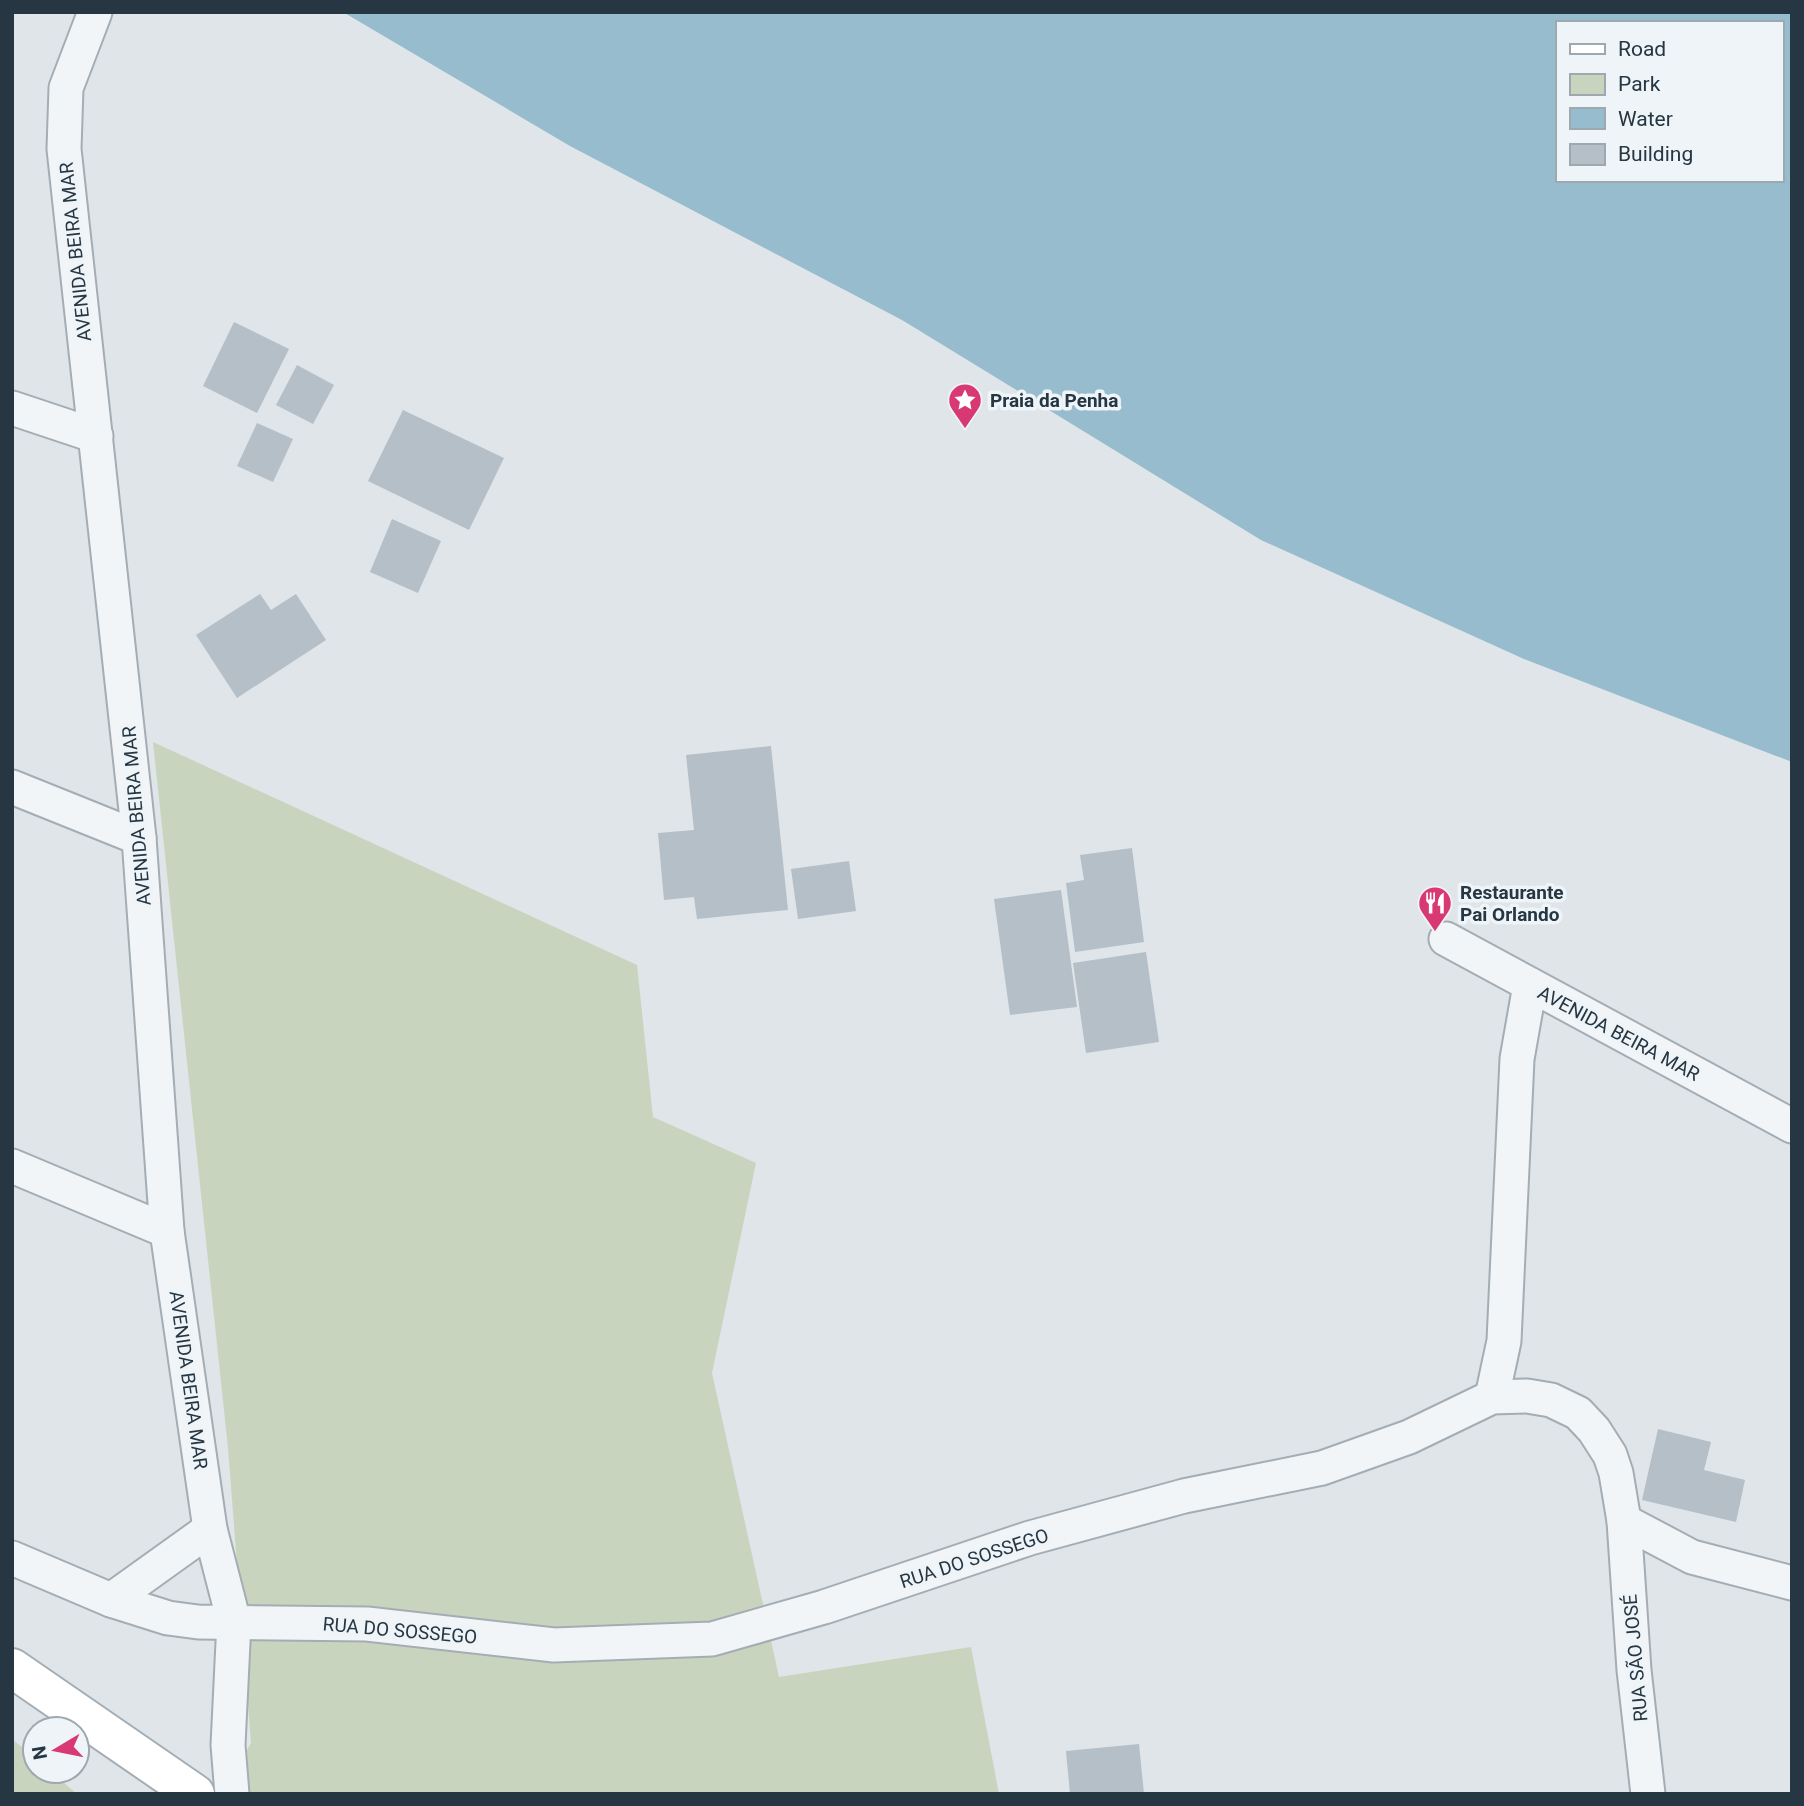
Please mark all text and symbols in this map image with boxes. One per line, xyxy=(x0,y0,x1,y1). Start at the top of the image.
legend xyxy=(1556,21,1783,182)
text: Road xyxy=(1618,37,1666,61)
text: Park xyxy=(1618,72,1661,96)
text: Water xyxy=(1618,107,1673,131)
text: Building xyxy=(1618,142,1693,166)
street label: AVENIDA BEIRA MAR xyxy=(55,161,96,343)
place icon: Praia da Penha xyxy=(946,381,984,430)
place label: Praia da Penha xyxy=(990,389,1118,412)
street label: AVENIDA BEIRA MAR xyxy=(117,725,156,907)
place label: Restaurante Pai Orlando xyxy=(1460,881,1564,926)
restaurant icon: Restaurante Pai Orlando xyxy=(1416,884,1454,933)
street label: AVENIDA BEIRA MAR xyxy=(1534,981,1704,1086)
street label: AVENIDA BEIRA MAR xyxy=(165,1289,212,1471)
street label: RUA DO SOSSEGO xyxy=(897,1524,1051,1593)
street label: RUA SÃO JOSÉ xyxy=(1618,1593,1653,1723)
street label: RUA DO SOSSEGO xyxy=(322,1612,478,1649)
north arrow xyxy=(21,1715,91,1785)
text: N xyxy=(27,1744,52,1761)

